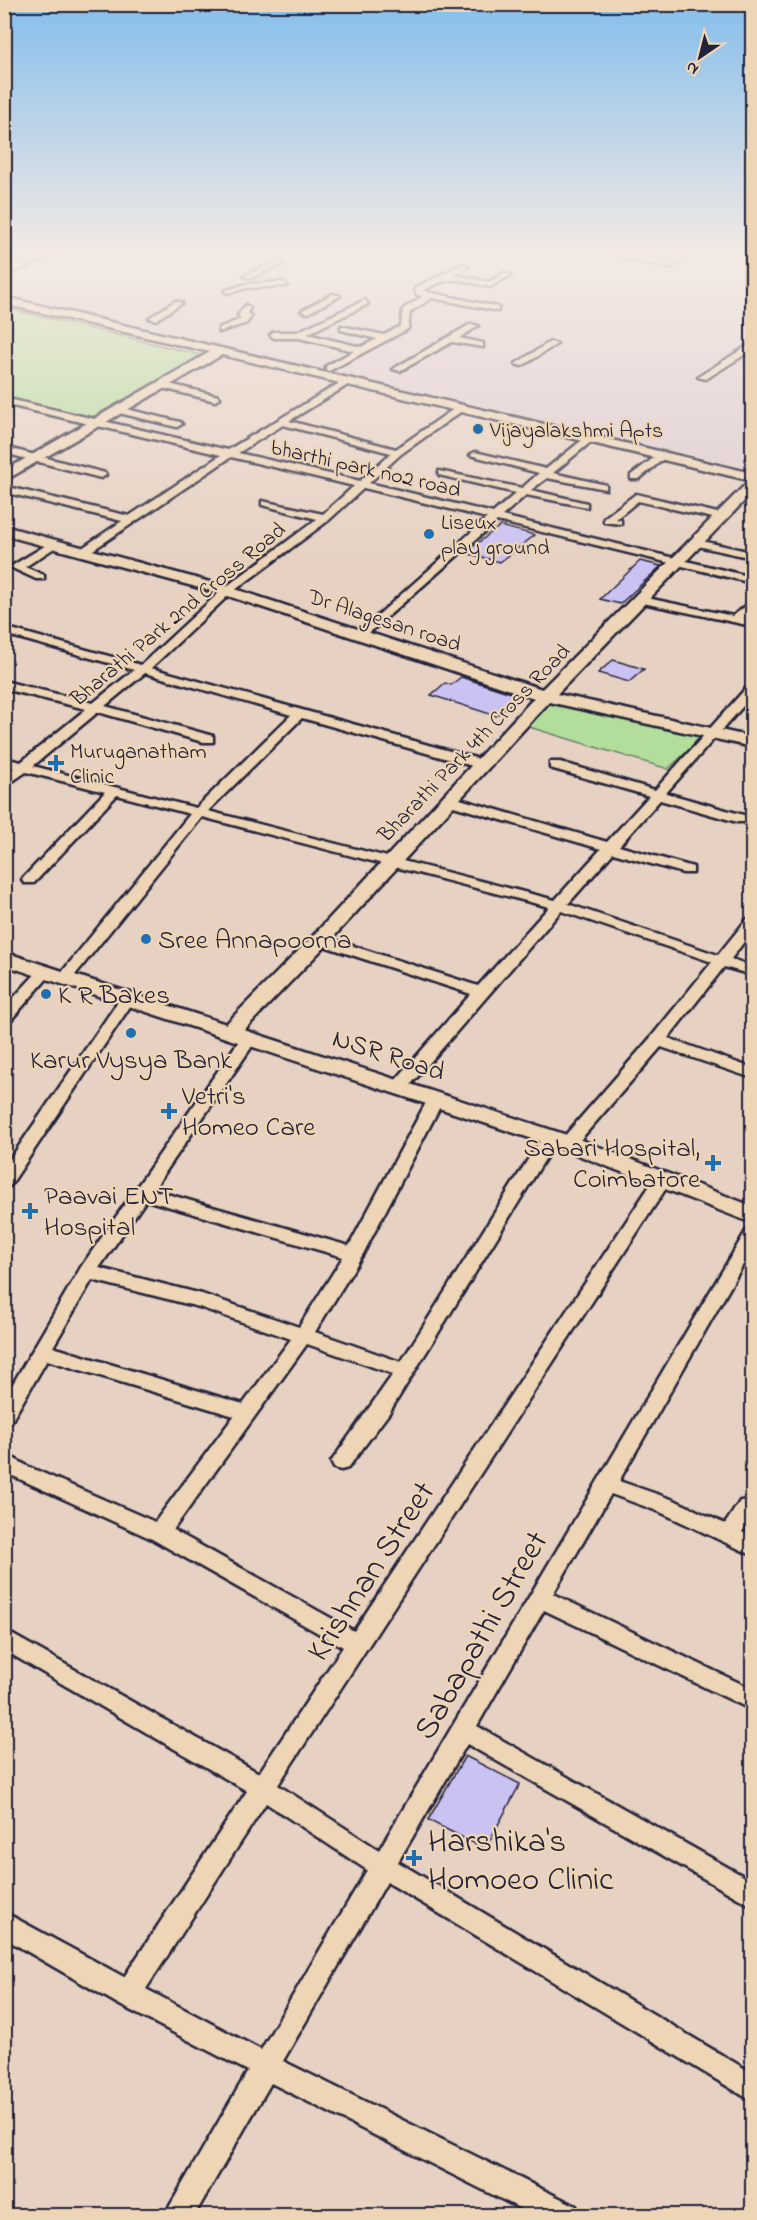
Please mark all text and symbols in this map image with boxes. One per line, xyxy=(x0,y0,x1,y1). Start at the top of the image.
north arrow xyxy=(670,27,730,87)
text: N xyxy=(681,55,704,81)
place label: Vijayalakshmi Apts xyxy=(489,416,663,449)
marker: Vijayalakshmi Apts xyxy=(471,422,485,436)
street label: bharthi park no2 road xyxy=(267,432,464,507)
place label: Liseux play ground xyxy=(441,508,550,566)
street label: Bharathi Park 2nd Cross Road xyxy=(63,515,294,716)
marker: Liseux play ground xyxy=(422,527,436,541)
street label: Dr Alagesan road xyxy=(302,582,465,663)
street label: Bharathi Park 4th Cross Road xyxy=(371,637,579,851)
place label: Muruganatham Clinic xyxy=(70,737,207,794)
marker: Muruganatham Clinic xyxy=(47,754,65,772)
place label: Sree Annapoorna xyxy=(158,922,352,961)
marker: Sree Annapoorna xyxy=(139,932,153,946)
place label: K R Bakes xyxy=(58,977,170,1016)
marker: K R Bakes xyxy=(39,987,53,1001)
street label: NSR Road xyxy=(327,1020,449,1093)
marker: Karur Vysya Bank xyxy=(124,1026,138,1040)
place label: Karur Vysya Bank xyxy=(30,1042,232,1081)
place label: Vetri's Homeo Care xyxy=(181,1078,316,1148)
marker: Vetri's Homeo Care xyxy=(160,1102,178,1120)
place label: Sabari Hospital, Coimbatore xyxy=(523,1130,701,1200)
marker: Sabari Hospital, Coimbatore xyxy=(704,1154,722,1172)
place label: Paavai ENT Hospital xyxy=(44,1178,174,1248)
marker: Paavai ENT Hospital xyxy=(21,1202,39,1220)
street label: Krishnan Street xyxy=(296,1473,449,1672)
street label: Sabapathi Street xyxy=(403,1523,562,1749)
place label: Harshika's Homoeo Clinic xyxy=(428,1819,614,1905)
marker: Harshika's Homoeo Clinic xyxy=(405,1849,423,1867)

